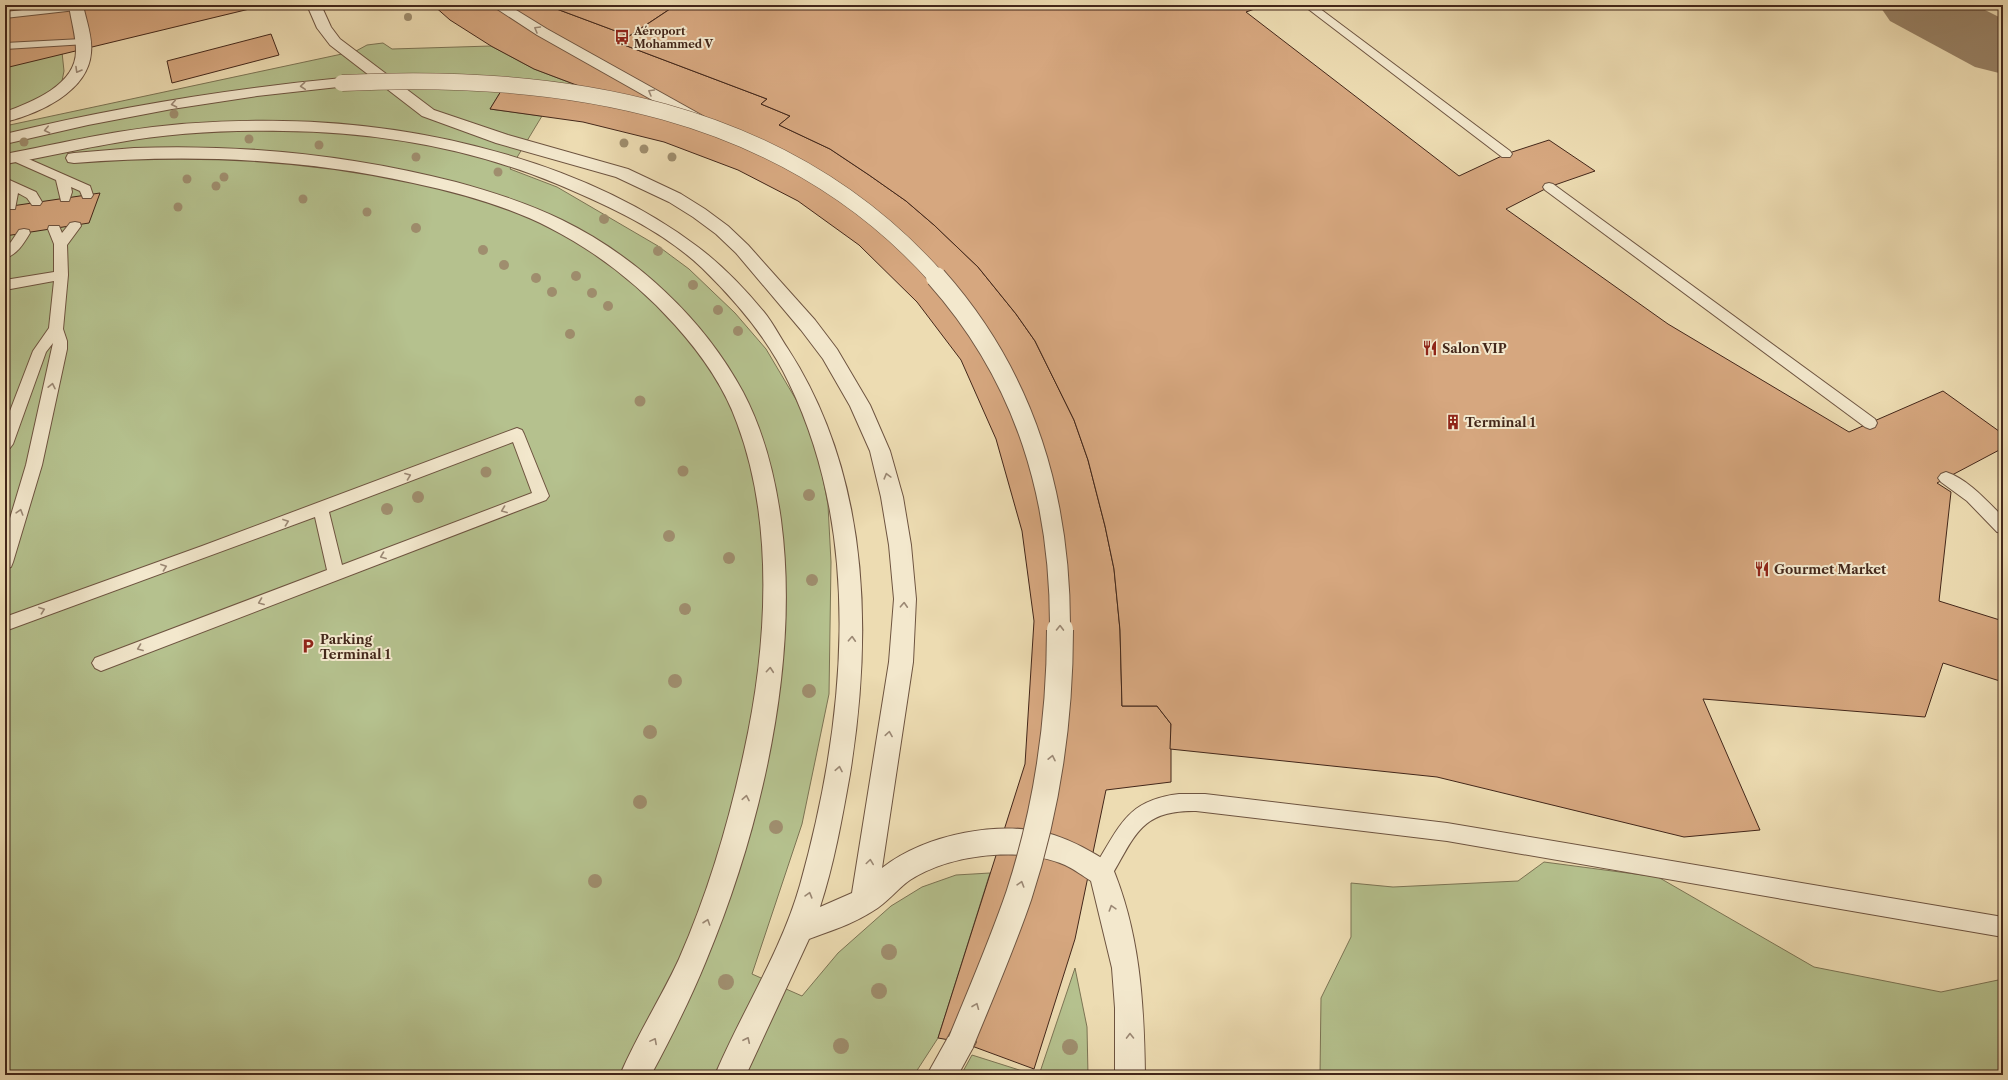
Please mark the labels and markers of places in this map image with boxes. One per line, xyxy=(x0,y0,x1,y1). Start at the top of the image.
place label: Aéroport Mohammed V xyxy=(633,24,714,51)
bus stop icon: Aéroport Mohammed V xyxy=(613,28,631,46)
restaurant icon: Salon VIP xyxy=(1421,339,1439,357)
place label: Salon VIP xyxy=(1442,340,1507,356)
building icon: Terminal 1 xyxy=(1444,413,1462,431)
place label: Terminal 1 xyxy=(1465,414,1536,430)
restaurant icon: Gourmet Market xyxy=(1753,560,1771,578)
place label: Gourmet Market xyxy=(1774,561,1887,577)
place label: Parking Terminal 1 xyxy=(320,631,391,662)
parking icon: Parking Terminal 1 xyxy=(299,637,317,655)

